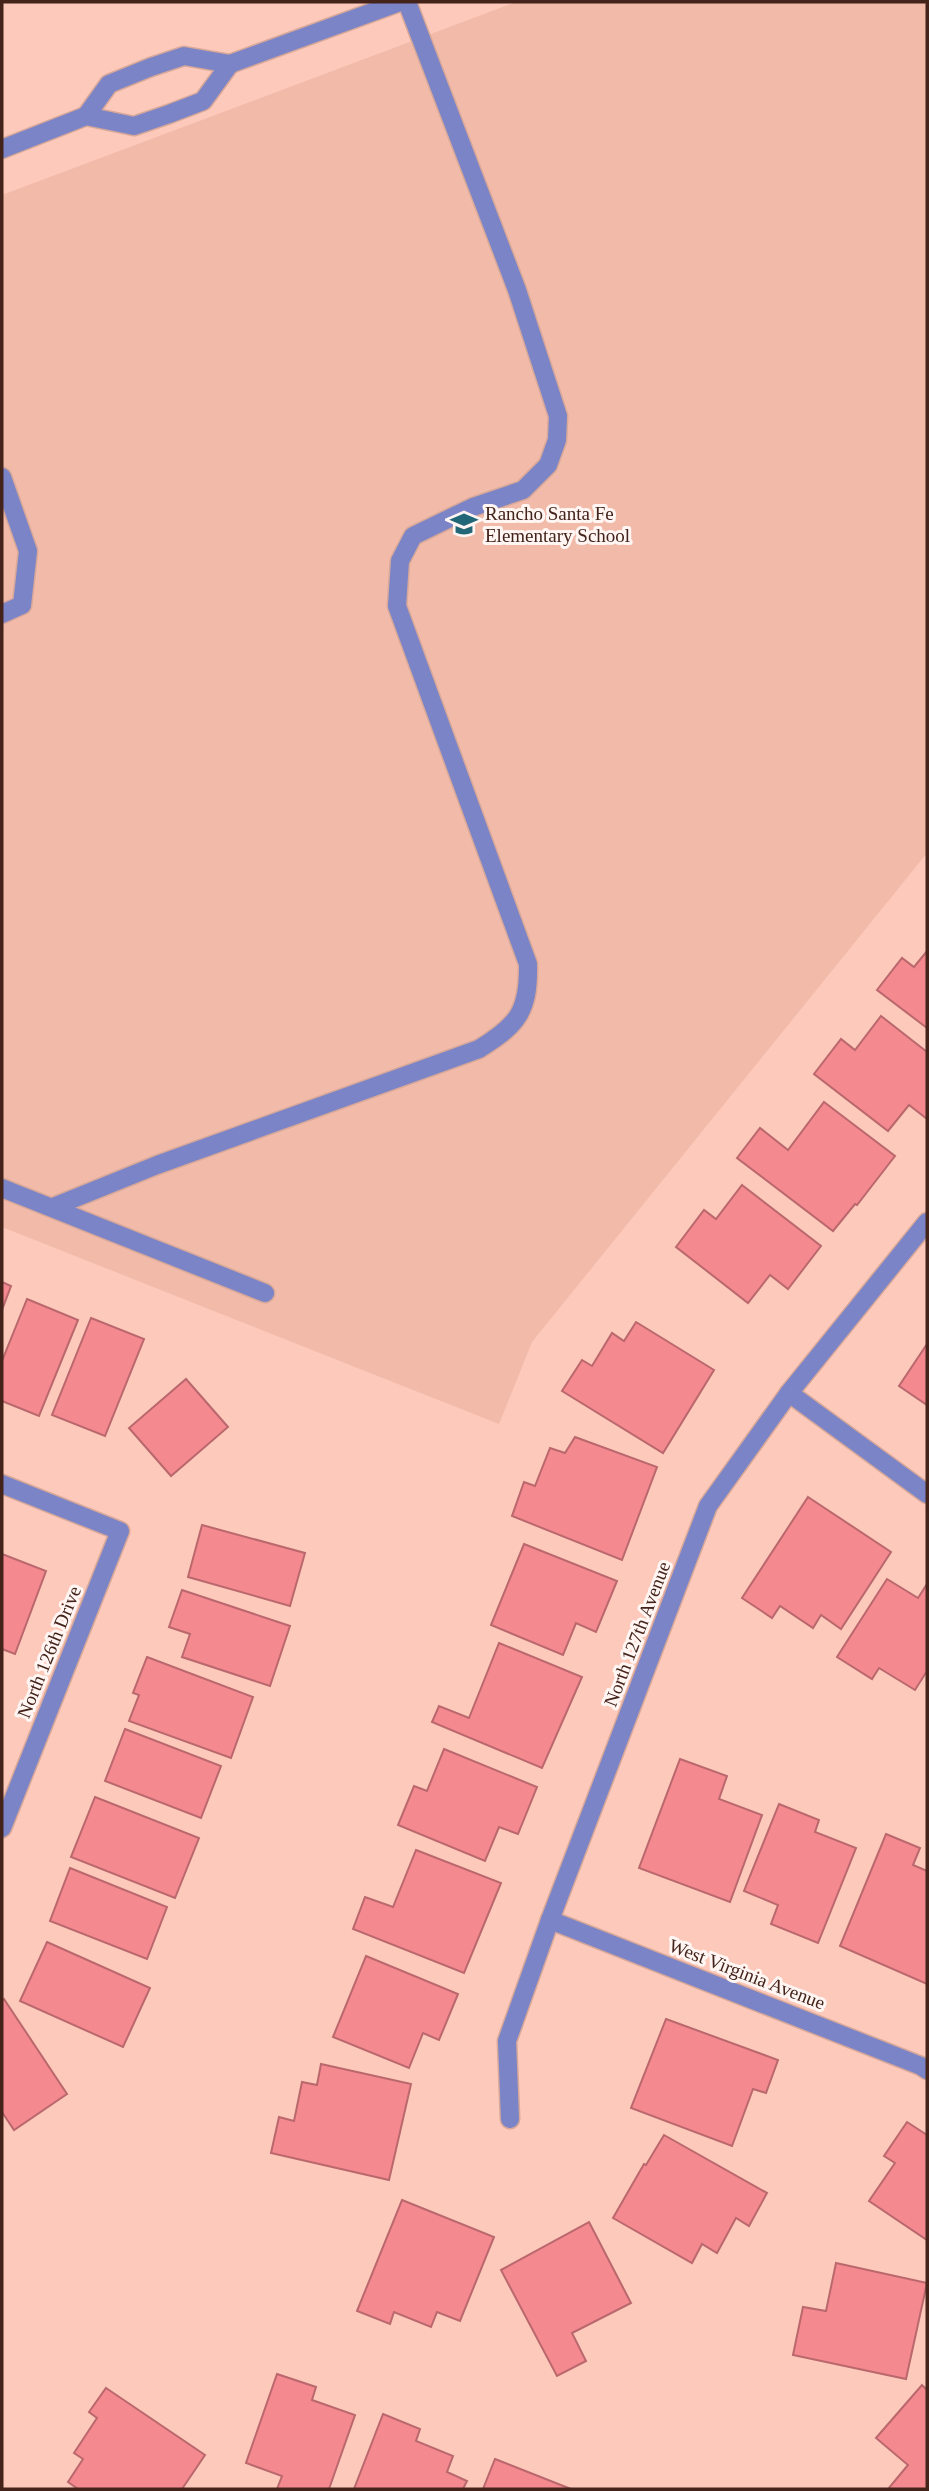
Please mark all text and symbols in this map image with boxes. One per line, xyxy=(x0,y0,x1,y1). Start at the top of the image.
place label: Rancho Santa Fe Elementary School xyxy=(485,503,630,546)
school or university icon: Rancho Santa Fe Elementary School xyxy=(449,509,479,539)
street label: North 127th Avenue xyxy=(600,1558,674,1710)
street label: North 126th Drive xyxy=(13,1583,85,1721)
street label: West Virginia Avenue xyxy=(666,1935,828,2013)

